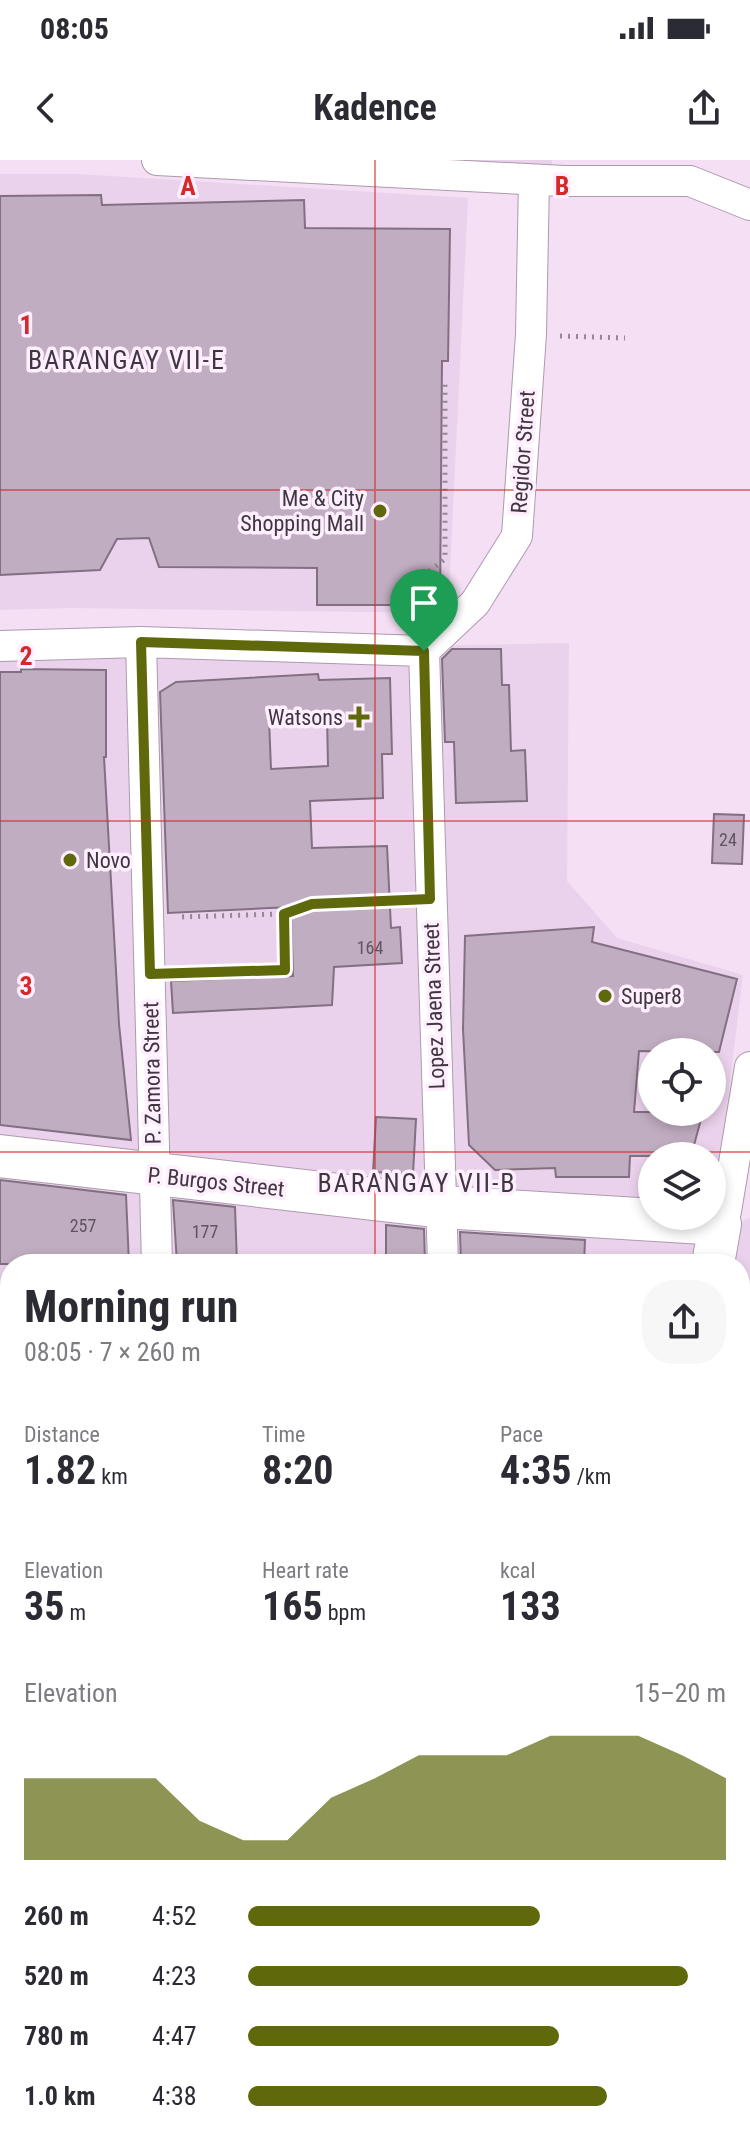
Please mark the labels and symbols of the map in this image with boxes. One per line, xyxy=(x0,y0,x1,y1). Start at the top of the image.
text: A xyxy=(180,171,196,201)
text: B xyxy=(555,171,569,201)
text: 1 xyxy=(19,310,33,340)
district label: BARANGAY VII-E xyxy=(28,345,226,375)
street label: Regidor Street xyxy=(506,390,540,514)
place label: Me & City Shopping Mall xyxy=(240,486,364,536)
marker: Me & City Shopping Mall xyxy=(371,502,389,520)
pin xyxy=(390,569,458,651)
text: 2 xyxy=(19,641,33,671)
place label: Watsons xyxy=(268,705,343,730)
marker: Watsons xyxy=(350,708,368,726)
house number: 24 xyxy=(719,829,737,850)
place label: Novo xyxy=(86,848,131,873)
marker: Novo xyxy=(61,851,79,869)
street label: Lopez Jaena Street xyxy=(419,922,449,1090)
house number: 164 xyxy=(357,937,383,958)
text: 3 xyxy=(19,971,33,1001)
place label: Super8 xyxy=(621,984,682,1009)
marker: Super8 xyxy=(596,987,614,1005)
street label: P. Zamora Street xyxy=(138,1001,166,1145)
street label: P. Burgos Street xyxy=(146,1162,286,1202)
district label: BARANGAY VII-B xyxy=(317,1168,517,1198)
house number: 257 xyxy=(70,1215,96,1236)
house number: 177 xyxy=(192,1221,218,1242)

